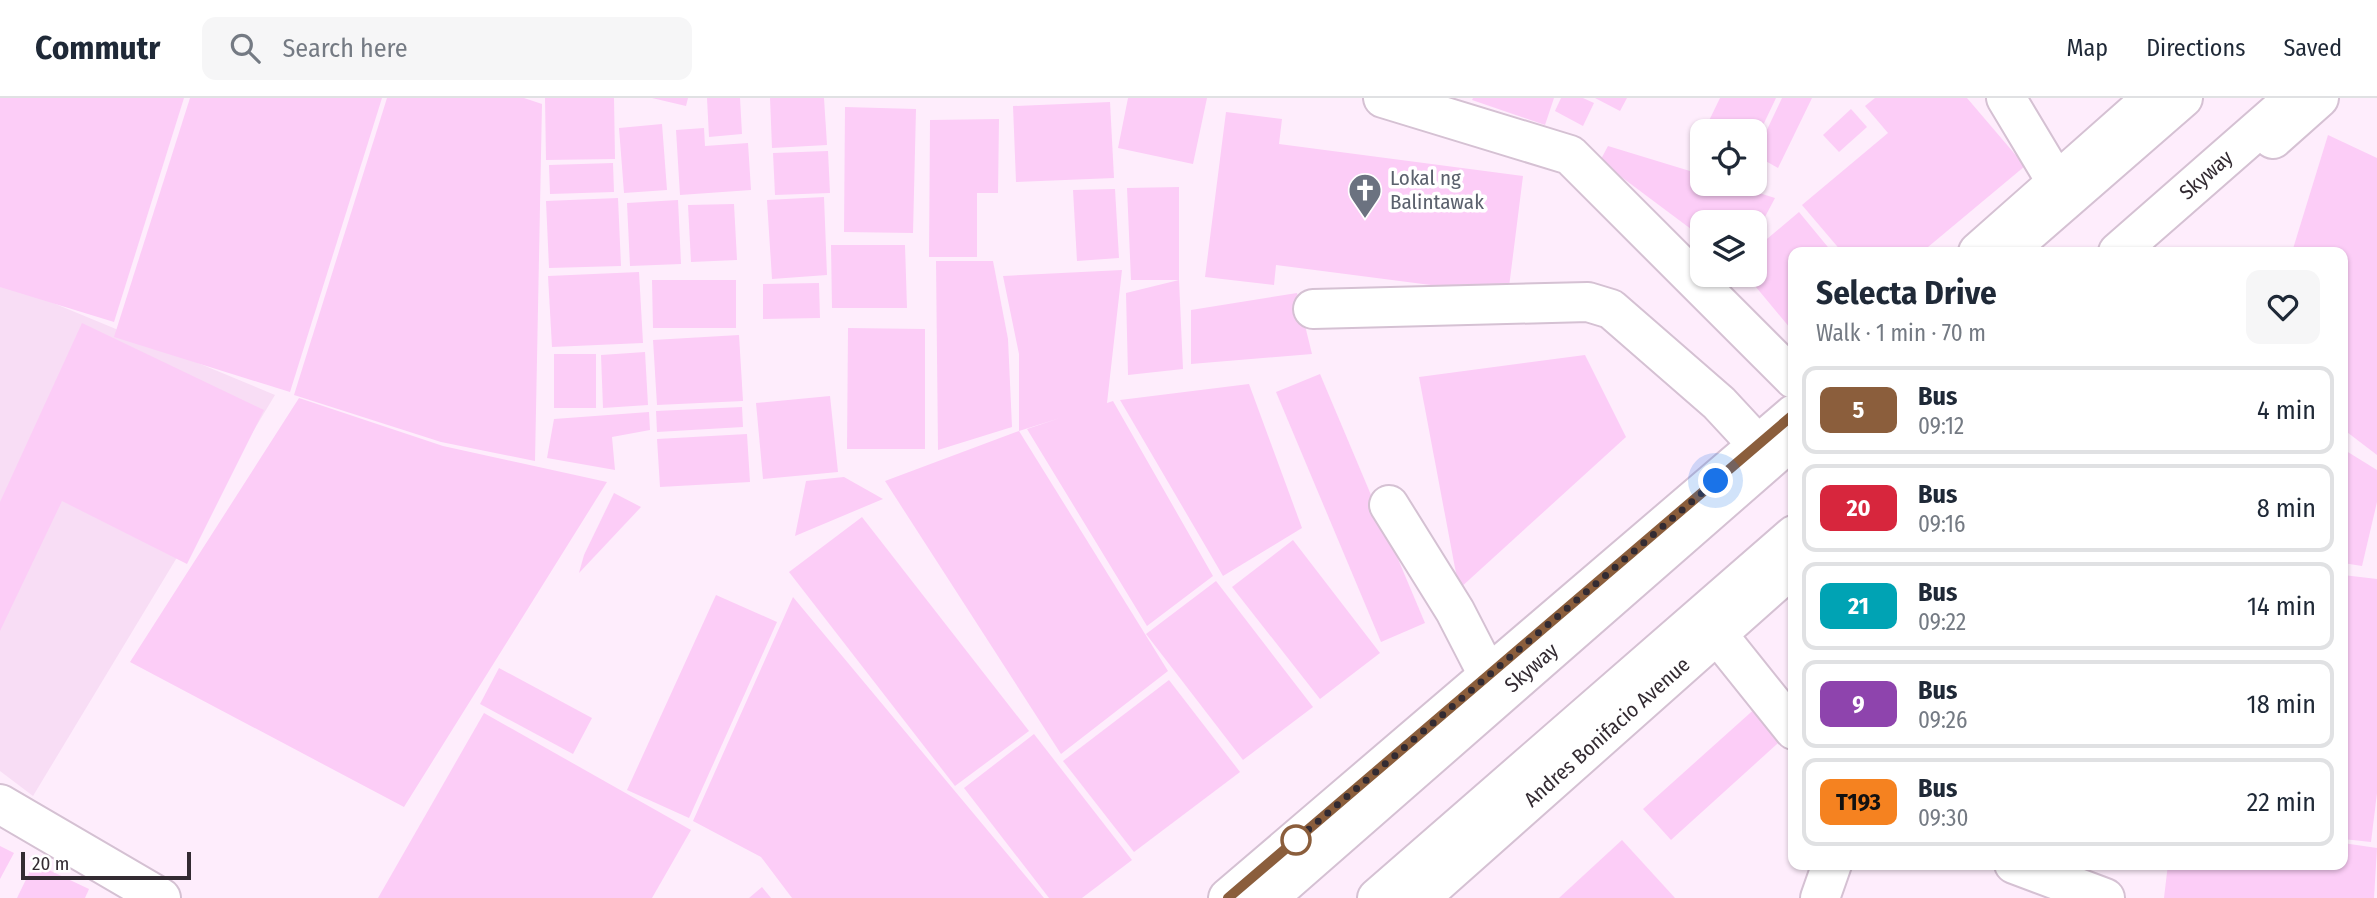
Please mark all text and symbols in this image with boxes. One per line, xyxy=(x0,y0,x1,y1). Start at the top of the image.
search box xyxy=(202,17,692,80)
text: Commutr xyxy=(35,28,160,68)
icon: search xyxy=(226,29,264,67)
text: Search here xyxy=(282,33,408,64)
text: Map xyxy=(2067,34,2108,62)
text: Directions xyxy=(2146,34,2245,62)
text: Saved xyxy=(2283,34,2342,62)
map controls xyxy=(1690,119,1767,287)
button: locate xyxy=(1690,119,1767,196)
street label: Skyway xyxy=(2174,144,2239,205)
place label: Lokal ng Balintawak xyxy=(1390,165,1484,215)
church icon: Lokal ng Balintawak xyxy=(1346,171,1384,220)
button: layers xyxy=(1690,210,1767,287)
button: heart xyxy=(2246,270,2320,344)
text: Selecta Drive xyxy=(1816,273,1997,313)
text: Walk · 1 min · 70 m xyxy=(1816,319,1986,347)
text: Bus xyxy=(1918,381,1957,412)
text: 4 min xyxy=(2257,395,2316,426)
text: 5 xyxy=(1853,396,1864,424)
text: 09:12 xyxy=(1918,412,1964,440)
your location xyxy=(1698,463,1733,498)
text: Bus xyxy=(1918,479,1957,510)
text: 8 min xyxy=(2257,493,2316,524)
text: 20 xyxy=(1846,494,1871,522)
text: 09:16 xyxy=(1918,510,1965,538)
text: Bus xyxy=(1918,577,1957,608)
text: 14 min xyxy=(2247,591,2316,622)
text: 21 xyxy=(1848,592,1869,620)
text: 09:22 xyxy=(1918,608,1966,636)
street label: Skyway xyxy=(1499,637,1564,698)
street label: Andres Bonifacio Avenue xyxy=(1519,652,1695,812)
text: Bus xyxy=(1918,675,1957,706)
text: 18 min xyxy=(2247,689,2316,720)
text: 9 xyxy=(1852,690,1865,718)
text: 09:26 xyxy=(1918,706,1967,734)
text: Bus xyxy=(1918,773,1957,804)
text: 22 min xyxy=(2247,787,2316,818)
text: T193 xyxy=(1836,788,1881,816)
text: 09:30 xyxy=(1918,804,1968,832)
unlabelled marker xyxy=(1281,825,1311,855)
scale bar xyxy=(21,849,191,881)
text: 20 m xyxy=(32,852,69,875)

